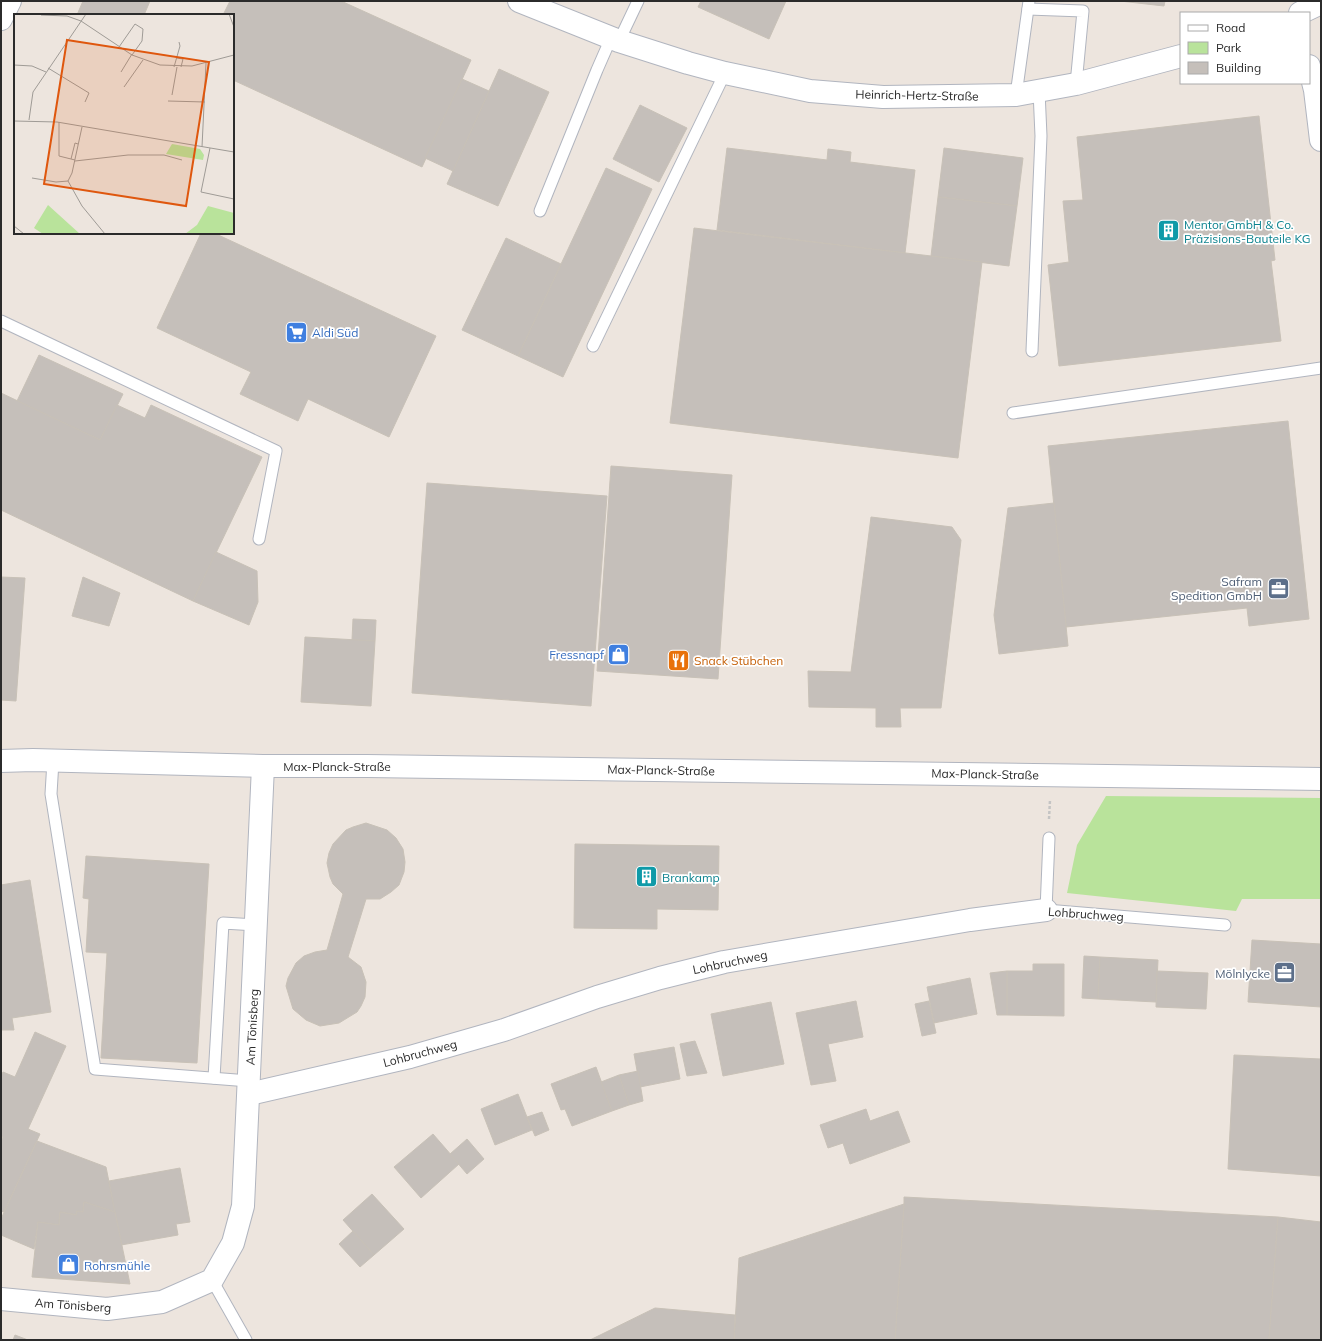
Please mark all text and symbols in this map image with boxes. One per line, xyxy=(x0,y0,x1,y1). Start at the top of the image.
legend xyxy=(1180,12,1310,84)
inset map xyxy=(14,14,234,234)
text: Road xyxy=(1216,20,1245,35)
text: Park xyxy=(1216,40,1242,55)
text: Building xyxy=(1216,60,1261,75)
street label: Heinrich-Hertz-Straße xyxy=(855,86,979,104)
place label: Mentor GmbH & Co. Präzisions-Bauteile KG xyxy=(1184,217,1310,246)
building icon: Mentor GmbH & Co. Präzisions-Bauteile KG xyxy=(1156,218,1182,244)
supermarket icon: Aldi Süd xyxy=(283,319,309,345)
place label: Aldi Süd xyxy=(312,325,358,340)
place label: Safram Spedition GmbH xyxy=(1171,574,1262,603)
office icon: Safram Spedition GmbH xyxy=(1265,575,1291,601)
shop icon: Fressnapf xyxy=(606,641,632,667)
place label: Fressnapf xyxy=(549,647,605,662)
restaurant icon: Snack Stübchen xyxy=(666,647,692,673)
place label: Snack Stübchen xyxy=(694,653,783,668)
street label: Max-Planck-Straße xyxy=(283,759,391,774)
street label: Max-Planck-Straße xyxy=(607,762,715,778)
street label: Max-Planck-Straße xyxy=(931,766,1039,782)
building icon: Brankamp xyxy=(634,864,660,890)
place label: Brankamp xyxy=(662,870,720,885)
street label: Lohbruchweg xyxy=(1048,904,1124,924)
street label: Lohbruchweg xyxy=(691,947,769,977)
office icon: Mölnlycke xyxy=(1272,960,1298,986)
place label: Mölnlycke xyxy=(1215,966,1270,981)
street label: Am Tönisberg xyxy=(243,988,261,1066)
street label: Lohbruchweg xyxy=(381,1036,459,1070)
shop icon: Rohrsmühle xyxy=(56,1252,82,1278)
place label: Rohrsmühle xyxy=(84,1258,150,1273)
street label: Am Tönisberg xyxy=(34,1295,112,1315)

